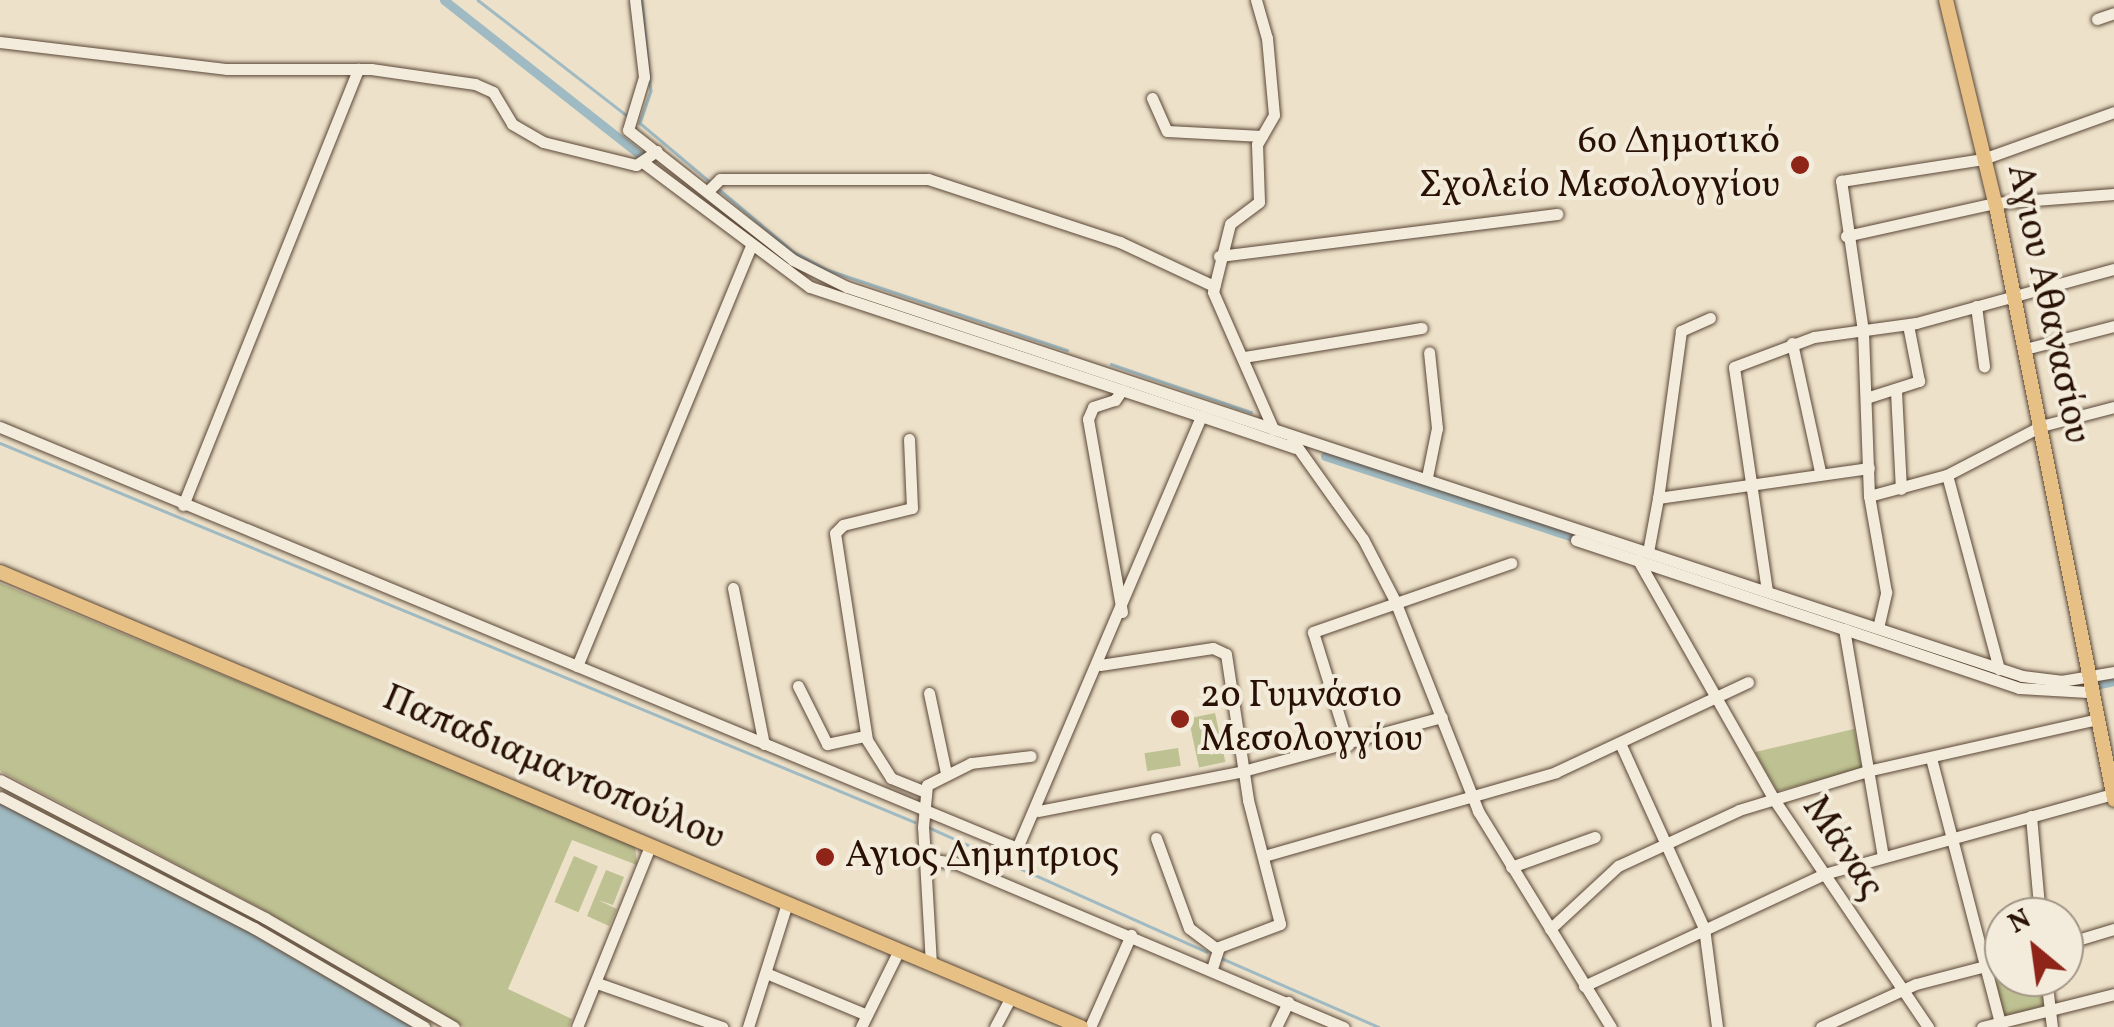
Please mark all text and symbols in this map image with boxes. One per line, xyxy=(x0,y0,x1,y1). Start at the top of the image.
place label: 6ο Δημοτικό Σχολείο Μεσολογγίου xyxy=(1419,120,1780,210)
marker: 6ο Δημοτικό Σχολείο Μεσολογγίου xyxy=(1789,154,1811,176)
street label: Αγιου Αθανασίου xyxy=(1995,160,2099,448)
place label: 2ο Γυμνάσιο Μεσολογγίου xyxy=(1200,674,1423,764)
street label: Παπαδιαμαντοπούλου xyxy=(375,676,731,862)
marker: 2ο Γυμνάσιο Μεσολογγίου xyxy=(1169,708,1191,730)
street label: Μάνας xyxy=(1791,788,1893,908)
place label: Αγιος Δημητριος xyxy=(845,834,1119,880)
marker: Αγιος Δημητριος xyxy=(814,846,836,868)
north arrow xyxy=(1984,897,2084,997)
text: N xyxy=(2002,900,2039,944)

